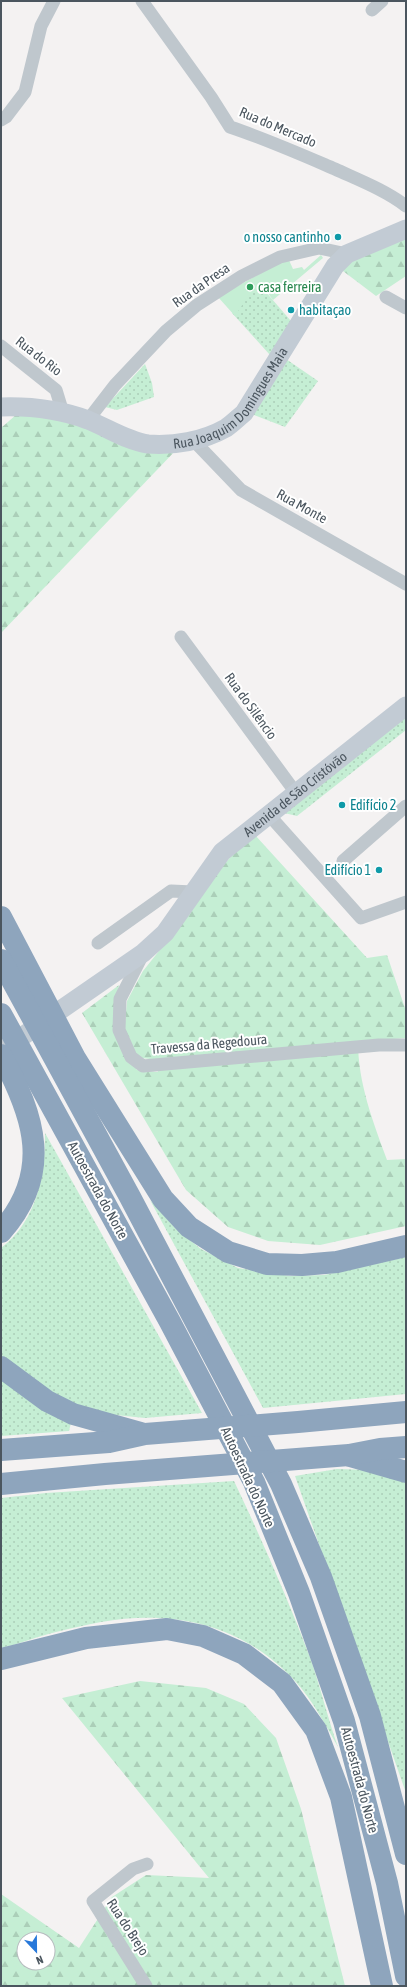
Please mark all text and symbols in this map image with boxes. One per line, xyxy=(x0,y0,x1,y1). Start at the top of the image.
street label: Rua do Mercado xyxy=(237,104,319,150)
place label: o nosso cantinho xyxy=(244,229,330,245)
marker: o nosso cantinho xyxy=(333,232,343,242)
street label: Rua da Presa xyxy=(169,260,233,310)
place label: casa ferreira xyxy=(258,279,321,295)
marker: casa ferreira xyxy=(245,282,255,292)
place label: habitaçao xyxy=(299,302,351,318)
marker: habitaçao xyxy=(286,305,296,315)
street label: Rua do Rio xyxy=(13,333,65,379)
street label: Rua Joaquim Domingues Maia xyxy=(172,344,291,452)
street label: Rua Monte xyxy=(274,486,330,526)
street label: Rua do Silêncio xyxy=(222,670,280,742)
street label: Avenida de São Cristóvão xyxy=(240,748,350,840)
place label: Edifício 2 xyxy=(350,797,396,813)
marker: Edifício 2 xyxy=(337,800,347,810)
place label: Edifício 1 xyxy=(325,862,371,878)
marker: Edifício 1 xyxy=(374,865,384,875)
street label: Travessa da Regedoura xyxy=(150,1031,268,1057)
street label: Autoestrada do Norte xyxy=(65,1138,131,1242)
street label: Autoestrada do Norte xyxy=(218,1424,278,1530)
street label: Autoestrada do Norte xyxy=(338,1725,382,1835)
street label: Rua do Brejo xyxy=(104,1896,152,1958)
north arrow xyxy=(16,1931,56,1971)
text: N xyxy=(34,1953,45,1967)

